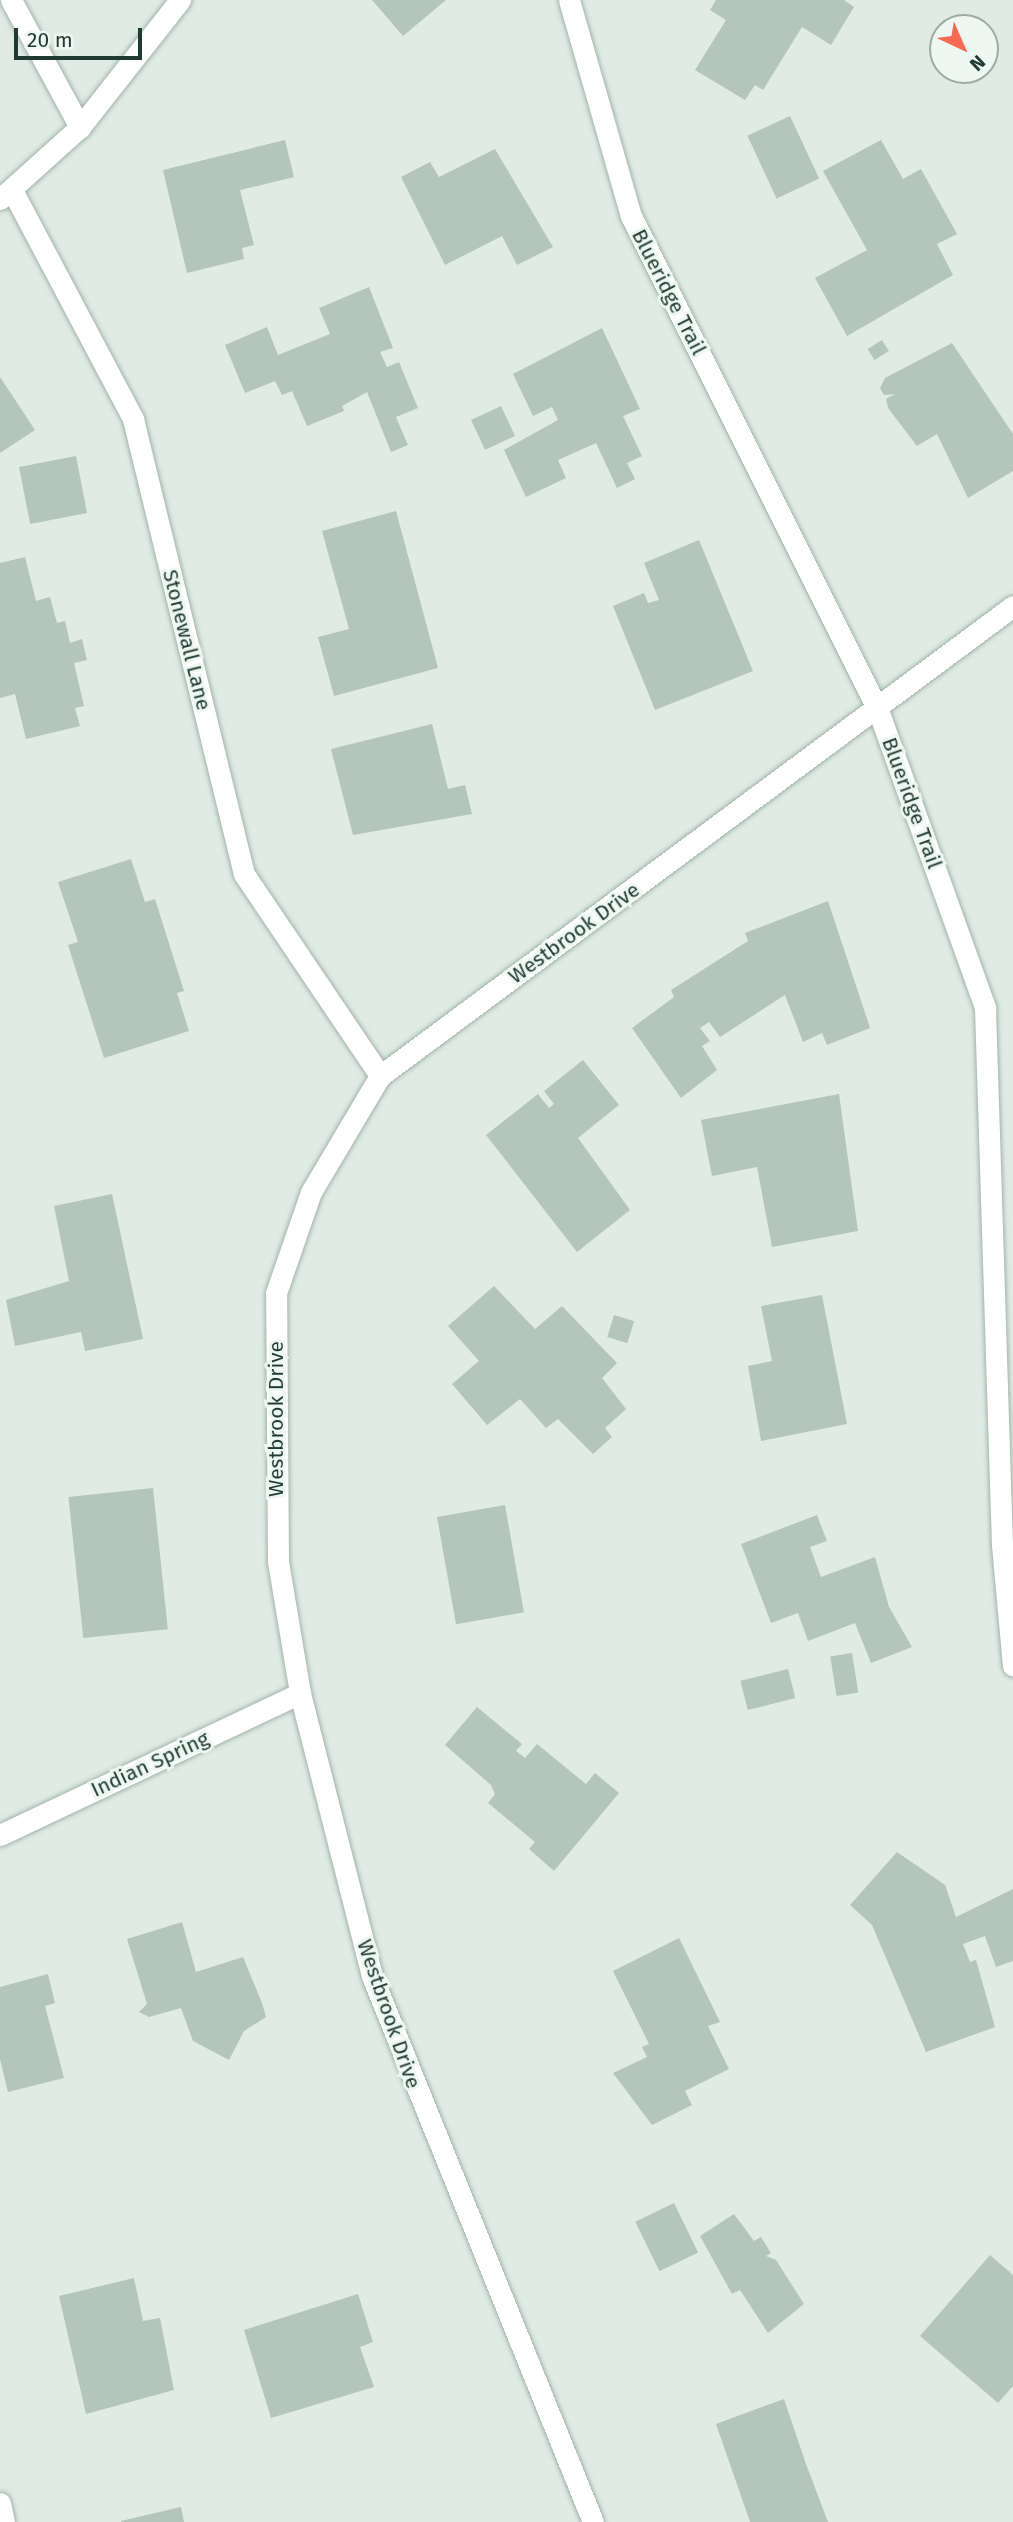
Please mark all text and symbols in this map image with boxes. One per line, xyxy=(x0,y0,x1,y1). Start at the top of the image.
scale bar xyxy=(18,14,145,58)
north arrow xyxy=(929,14,999,84)
text: 20 m xyxy=(27,27,73,53)
text: N xyxy=(965,50,990,76)
street label: Blueridge Trail xyxy=(626,225,712,359)
street label: Stonewall Lane xyxy=(157,567,217,713)
street label: Blueridge Trail xyxy=(877,734,947,872)
street label: Westbrook Drive xyxy=(503,877,645,989)
street label: Westbrook Drive xyxy=(263,1341,289,1497)
street label: Indian Spring xyxy=(87,1726,213,1802)
street label: Westbrook Drive xyxy=(352,1936,426,2092)

